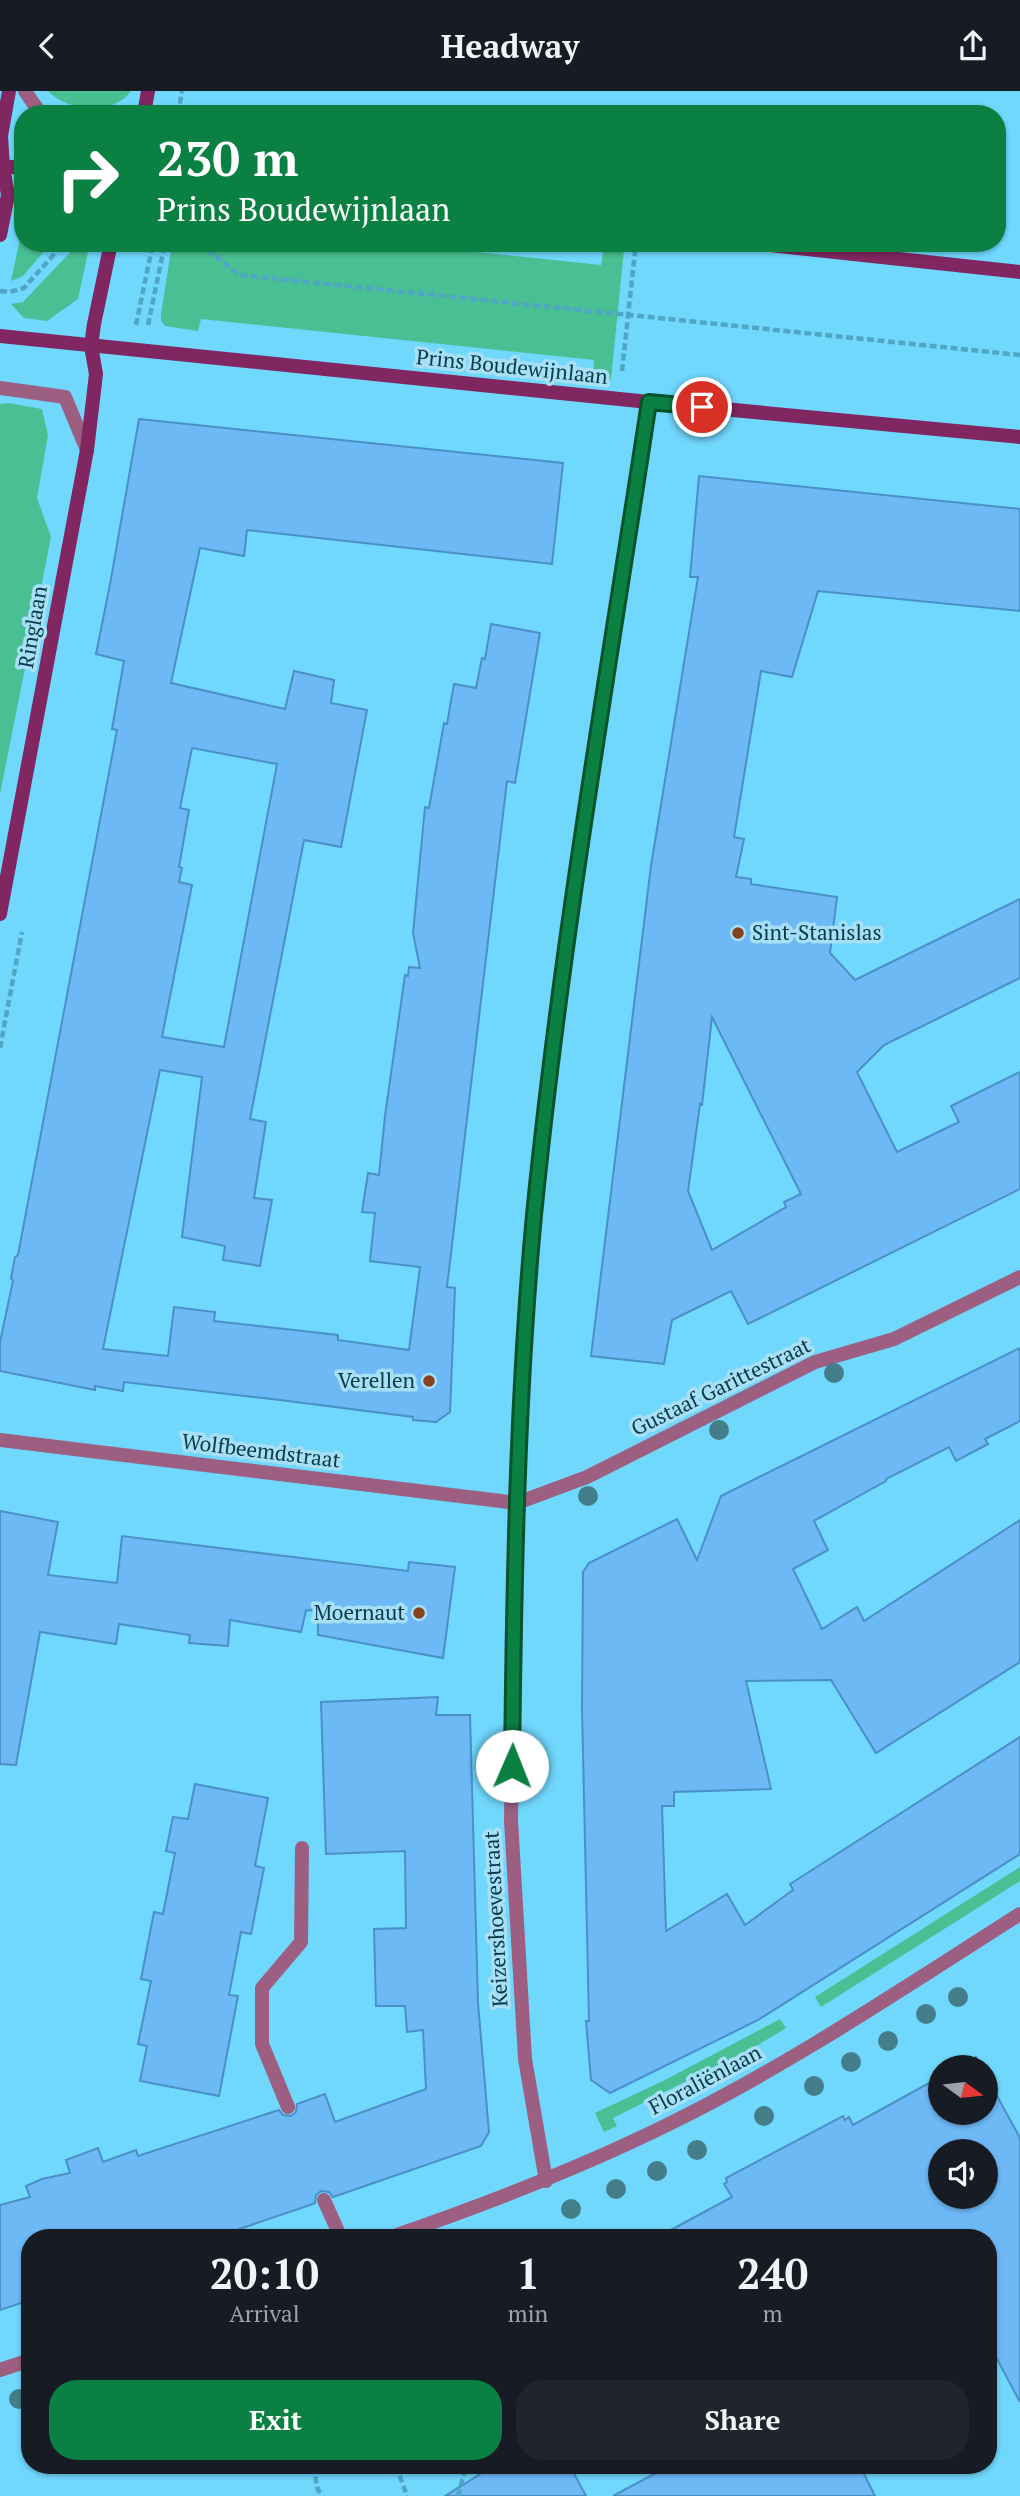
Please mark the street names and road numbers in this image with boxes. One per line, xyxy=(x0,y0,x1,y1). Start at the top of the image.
street label: Prins Boudewijnlaan xyxy=(415,342,610,390)
street label: Ringlaan xyxy=(11,583,53,670)
street label: Gustaaf Garittestraat xyxy=(626,1330,815,1442)
street label: Wolfbeemdstraat xyxy=(180,1426,342,1474)
street label: Keizershoevestraat xyxy=(476,1830,514,2008)
street label: Floraliënlaan xyxy=(643,2037,766,2121)

